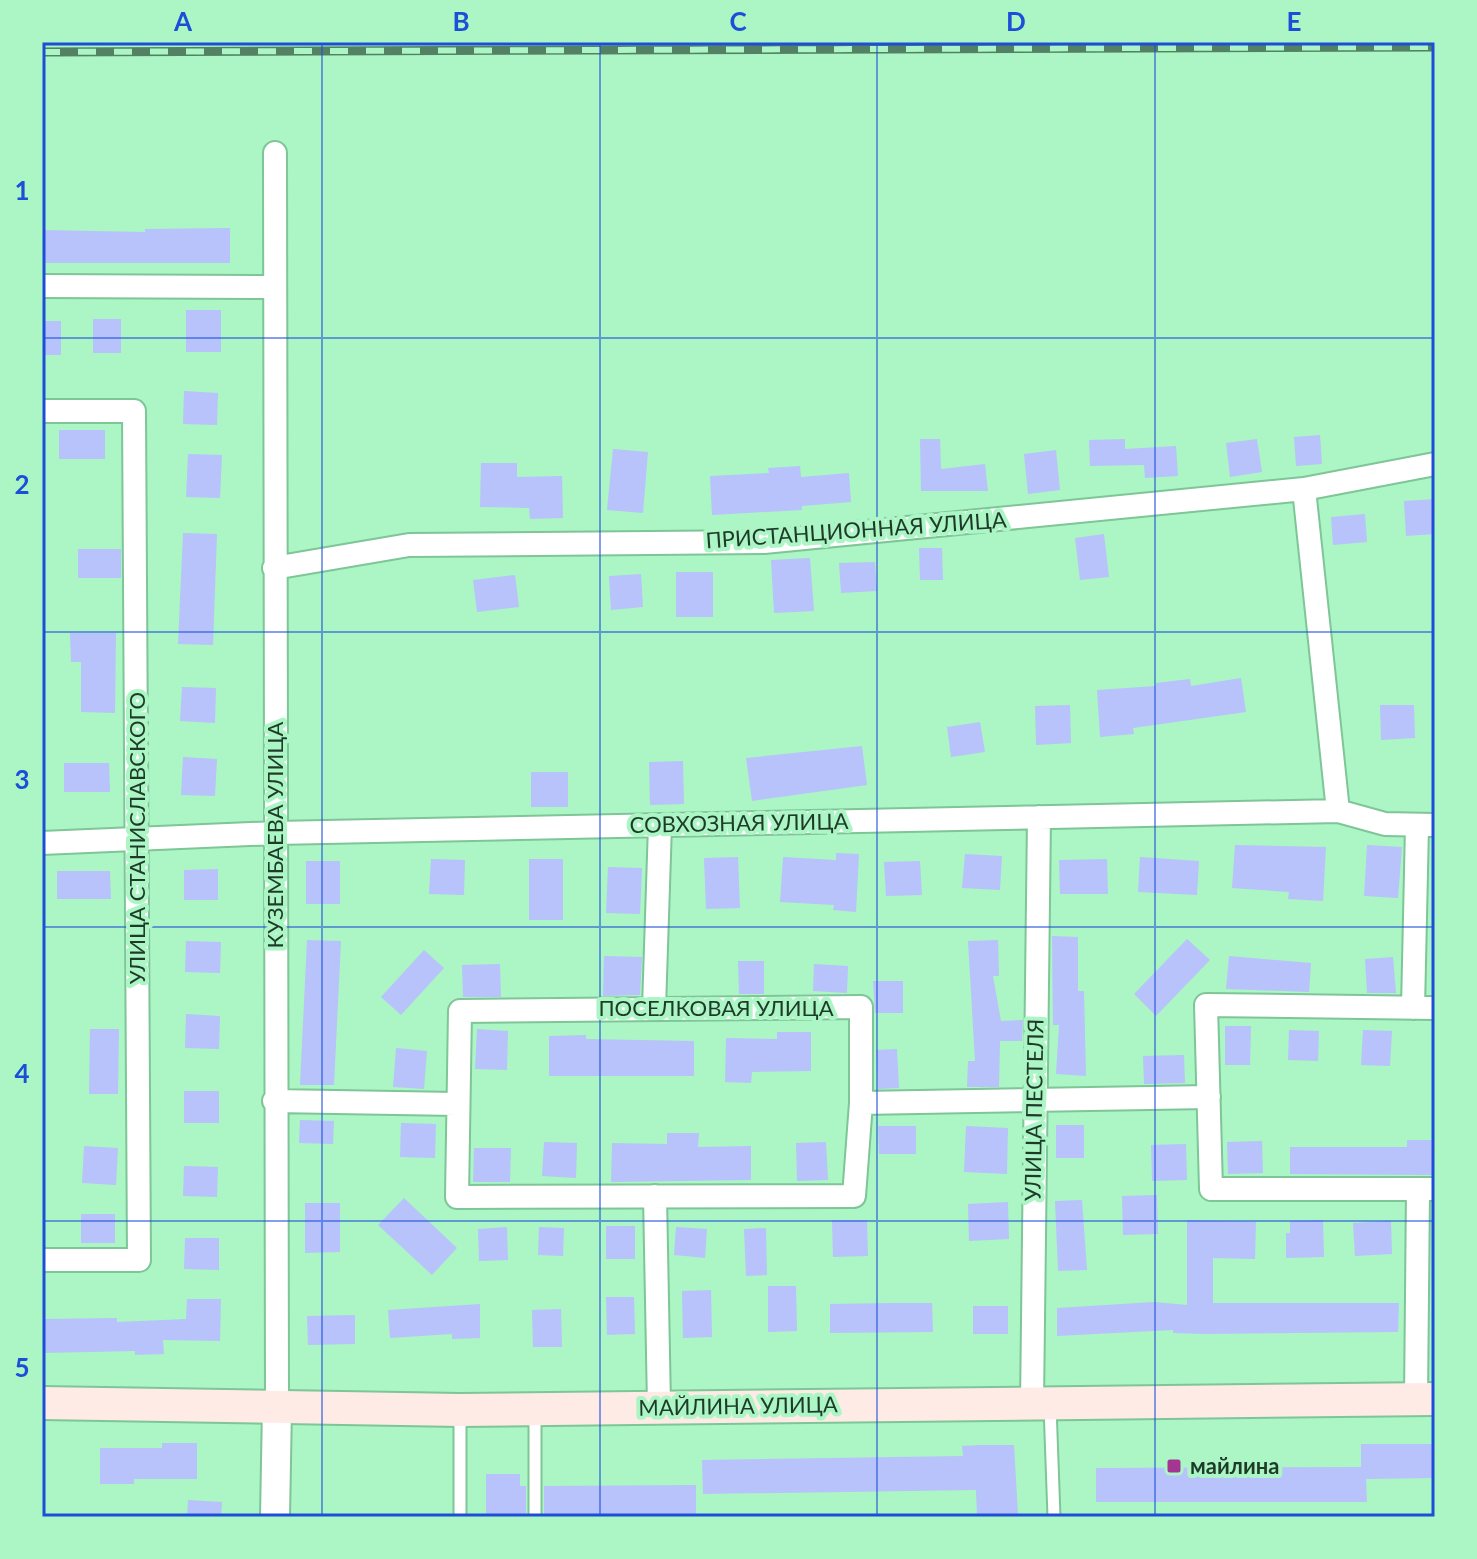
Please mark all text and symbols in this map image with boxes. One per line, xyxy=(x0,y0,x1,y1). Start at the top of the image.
text: A xyxy=(173,5,193,37)
text: B xyxy=(452,5,470,37)
text: C xyxy=(729,5,747,37)
text: D xyxy=(1006,5,1026,37)
text: E xyxy=(1287,5,1301,37)
text: 1 xyxy=(14,174,30,206)
text: 2 xyxy=(14,468,30,500)
street label: ПРИСТАНЦИОННАЯ УЛИЦА xyxy=(705,506,1007,553)
street label: УЛИЦА СТАНИСЛАВСКОГО xyxy=(123,692,150,984)
street label: КУЗЕМБАЕВА УЛИЦА xyxy=(261,721,288,948)
text: 3 xyxy=(14,763,30,795)
street label: СОВХОЗНАЯ УЛИЦА xyxy=(629,807,849,838)
street label: ПОСЕЛКОВАЯ УЛИЦА xyxy=(598,994,834,1021)
street label: УЛИЦА ПЕСТЕЛЯ xyxy=(1018,1019,1049,1201)
text: 4 xyxy=(14,1057,30,1089)
text: 5 xyxy=(14,1351,30,1383)
street label: МАЙЛИНА УЛИЦА xyxy=(638,1390,838,1421)
place label: майлина xyxy=(1190,1452,1279,1479)
marker: майлина xyxy=(1165,1457,1183,1475)

